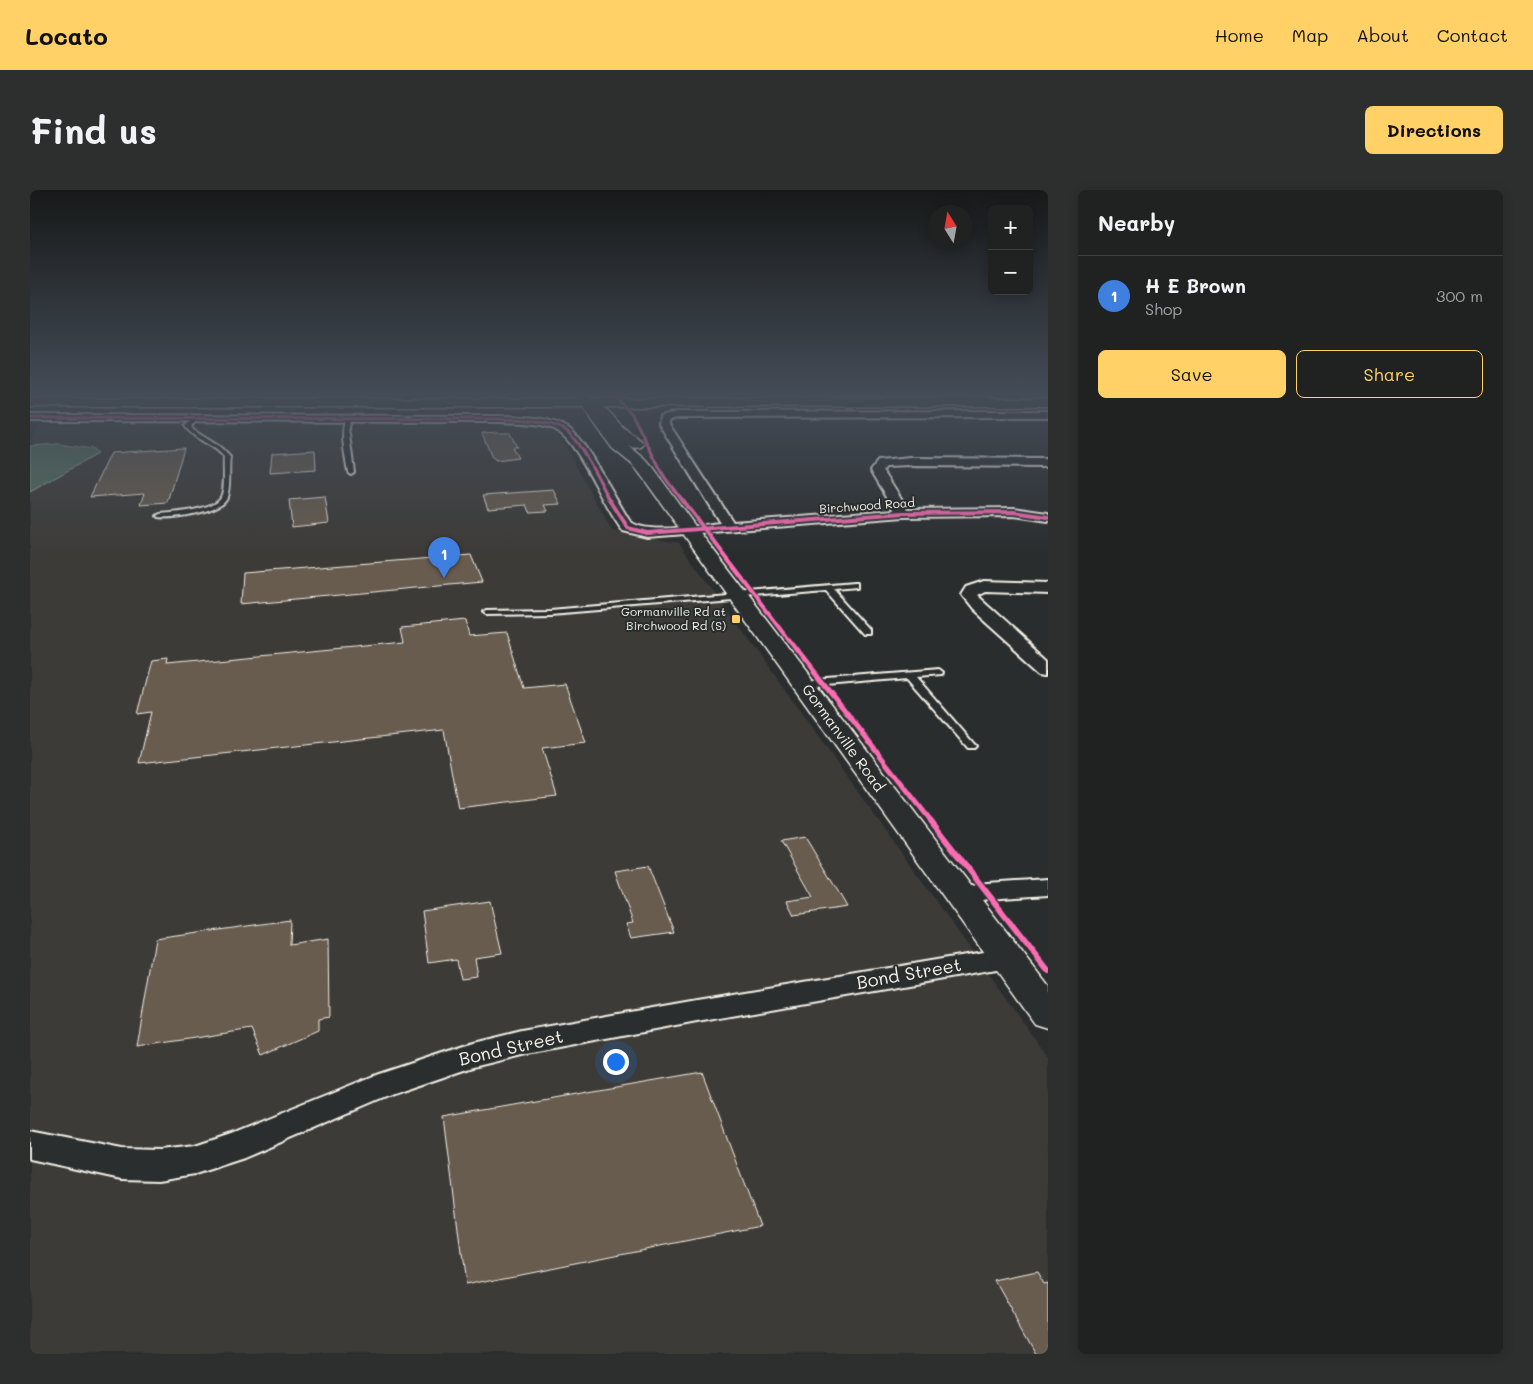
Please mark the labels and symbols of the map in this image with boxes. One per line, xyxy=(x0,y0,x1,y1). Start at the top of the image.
north arrow xyxy=(928,205,973,250)
street label: Birchwood Road xyxy=(819,494,916,516)
pin: 1 xyxy=(428,537,460,578)
place label: Gormanville Rd at Birchwood Rd (S) xyxy=(621,603,726,633)
marker: Gormanville Rd at Birchwood Rd (S) xyxy=(730,613,742,625)
street label: Gormanville Road xyxy=(798,679,890,795)
street label: Bond Street xyxy=(854,952,963,994)
street label: Bond Street xyxy=(456,1023,565,1071)
your location xyxy=(603,1049,629,1075)

